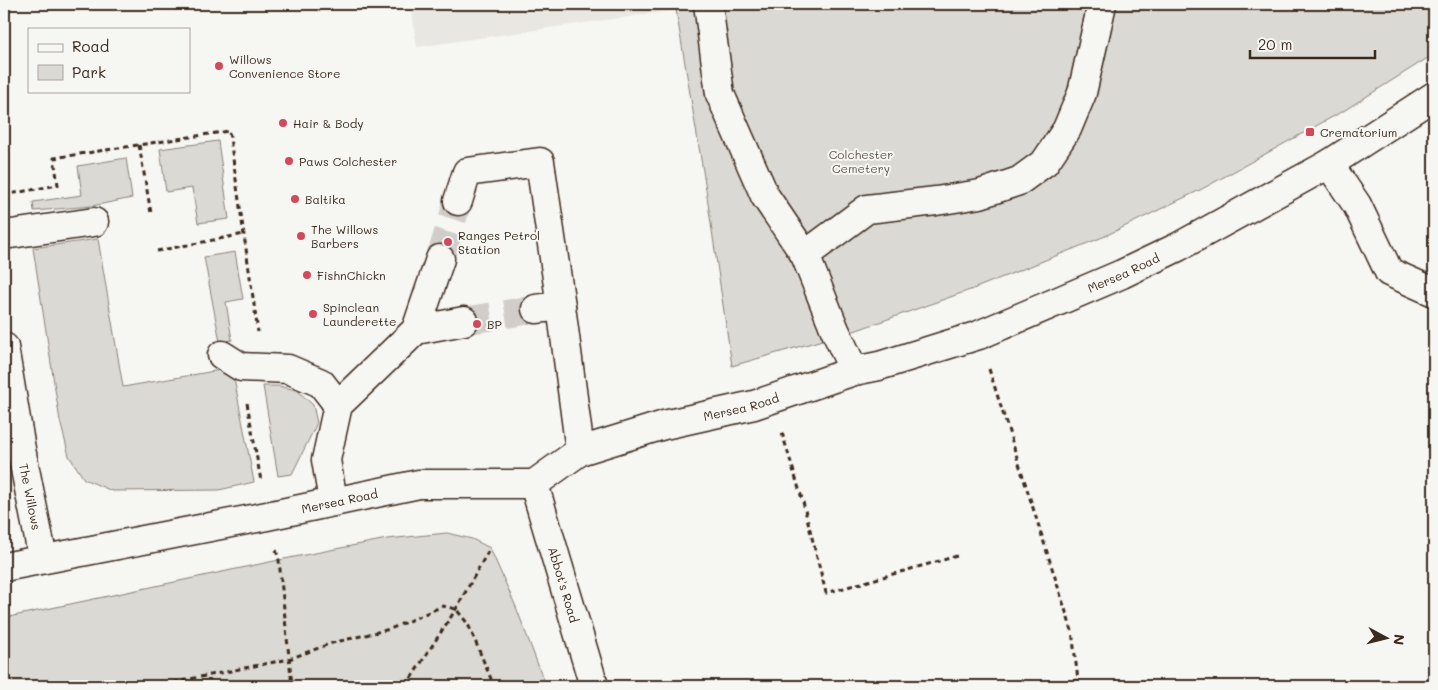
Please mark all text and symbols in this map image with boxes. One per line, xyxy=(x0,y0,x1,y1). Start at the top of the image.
legend xyxy=(28,28,190,92)
scale bar xyxy=(1250,28,1376,60)
text: 20 m xyxy=(1258,34,1292,54)
text: Road xyxy=(72,36,109,56)
place label: Willows Convenience Store xyxy=(229,51,340,81)
marker: Willows Convenience Store xyxy=(213,60,225,72)
text: Park xyxy=(72,62,106,82)
place label: Hair & Body xyxy=(293,115,364,131)
marker: Hair & Body xyxy=(277,117,289,129)
place label: Crematorium xyxy=(1320,124,1397,140)
marker: Crematorium xyxy=(1304,126,1316,138)
park label: Colchester Cemetery xyxy=(829,146,893,176)
place label: Paws Colchester xyxy=(299,153,397,169)
marker: Paws Colchester xyxy=(283,155,295,167)
place label: Baltika xyxy=(305,191,346,207)
marker: Baltika xyxy=(289,193,301,205)
place label: The Willows Barbers xyxy=(311,221,378,251)
place label: Ranges Petrol Station xyxy=(458,227,540,257)
marker: The Willows Barbers xyxy=(295,230,307,242)
marker: Ranges Petrol Station xyxy=(442,236,454,248)
street label: Mersea Road xyxy=(1085,249,1162,296)
place label: FishnChickn xyxy=(317,267,386,283)
marker: FishnChickn xyxy=(301,269,313,281)
place label: Spinclean Launderette xyxy=(323,299,396,329)
marker: Spinclean Launderette xyxy=(307,308,319,320)
place label: BP xyxy=(487,316,502,332)
marker: BP xyxy=(471,318,483,330)
street label: Mersea Road xyxy=(702,389,781,424)
street label: The Willows xyxy=(16,462,45,531)
street label: Mersea Road xyxy=(300,485,379,517)
street label: Abbot's Road xyxy=(545,545,583,625)
north arrow xyxy=(1360,612,1410,662)
text: N xyxy=(1389,633,1409,646)

